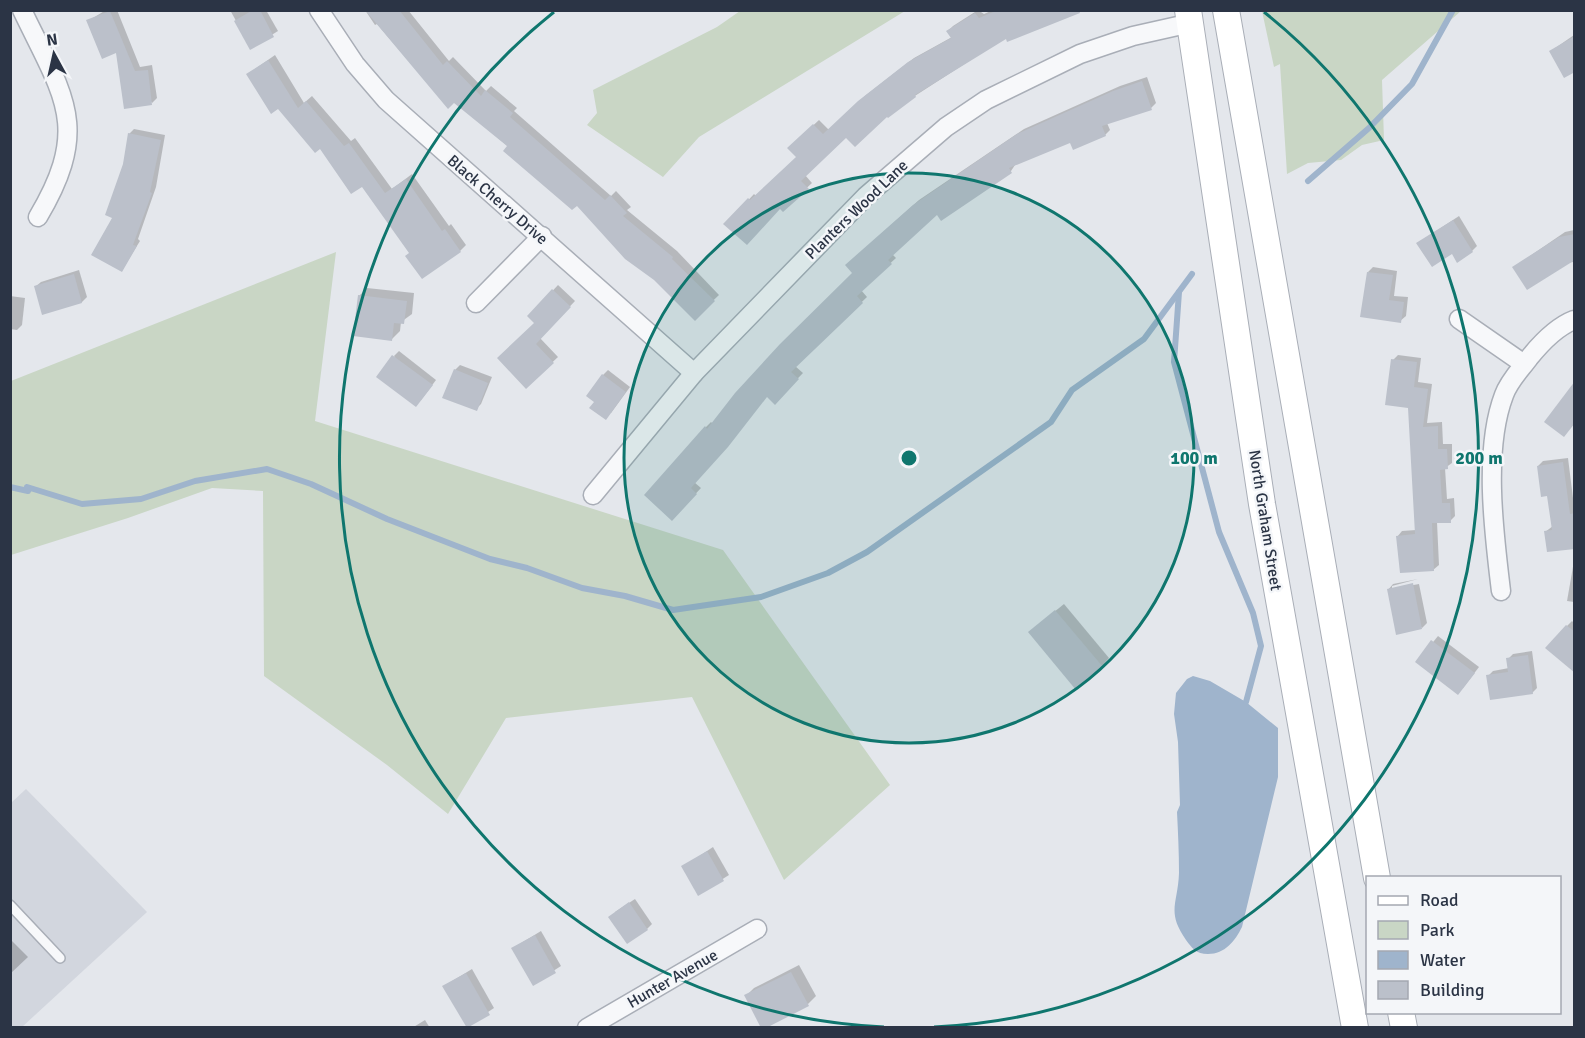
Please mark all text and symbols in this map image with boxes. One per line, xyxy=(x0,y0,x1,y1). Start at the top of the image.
north arrow xyxy=(24,24,84,84)
text: N xyxy=(45,29,59,51)
street label: Black Cherry Drive xyxy=(443,151,552,249)
street label: Planters Wood Lane xyxy=(801,156,912,264)
text: 100 m xyxy=(1170,447,1218,469)
text: 200 m xyxy=(1455,447,1503,469)
centre of rings xyxy=(899,448,919,468)
street label: North Graham Street xyxy=(1244,448,1286,592)
legend xyxy=(1366,876,1561,1014)
text: Road xyxy=(1420,889,1459,911)
text: Park xyxy=(1420,919,1455,941)
street label: Hunter Avenue xyxy=(624,945,721,1013)
text: Water xyxy=(1420,949,1466,971)
text: Building xyxy=(1420,979,1484,1001)

